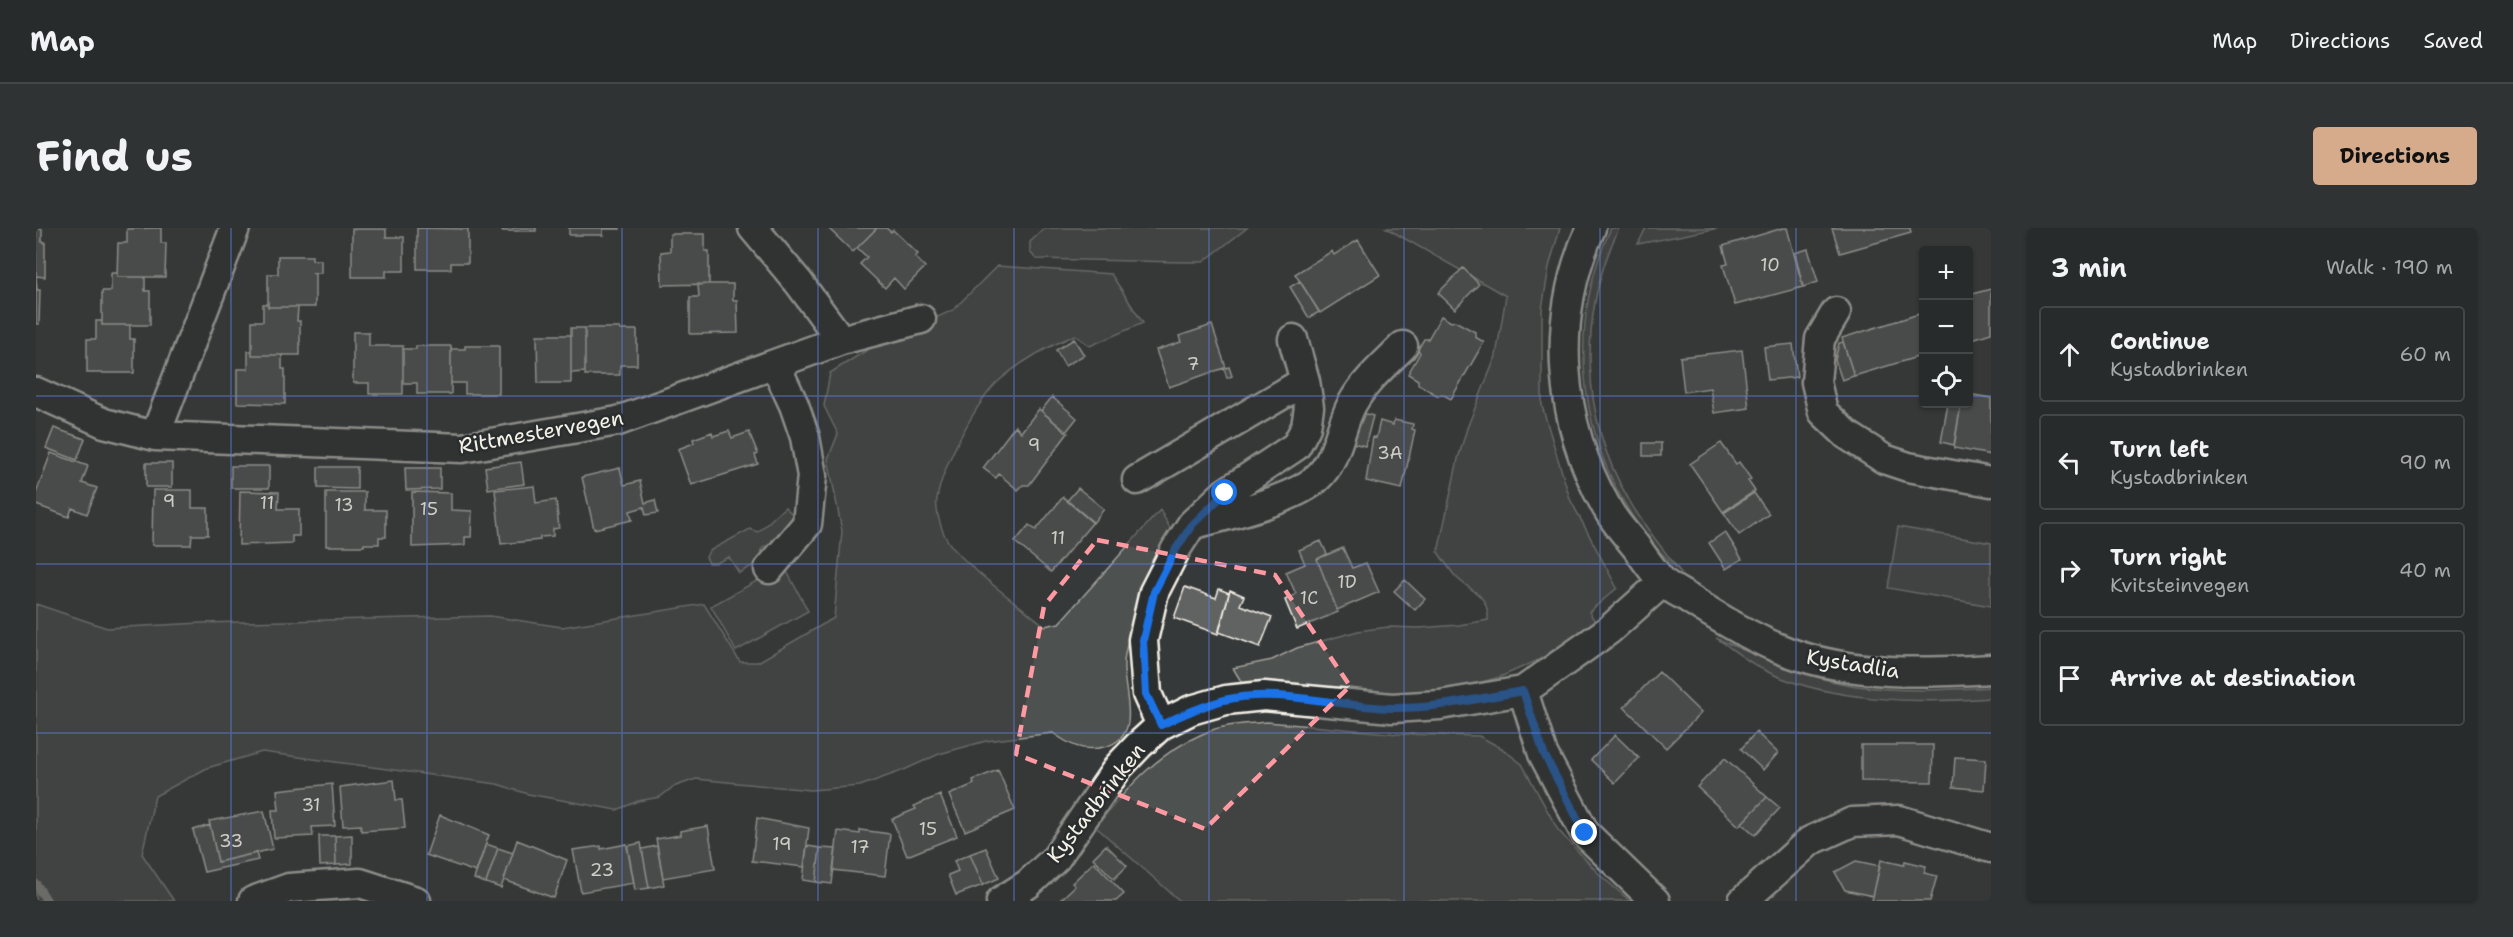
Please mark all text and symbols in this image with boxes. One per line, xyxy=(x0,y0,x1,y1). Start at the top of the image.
text: Map xyxy=(30,22,95,60)
text: Map xyxy=(2212,27,2257,55)
text: Directions xyxy=(2290,27,2390,55)
text: Saved xyxy=(2423,27,2483,55)
button: Directions xyxy=(2313,127,2477,185)
text: Find us xyxy=(36,128,193,184)
map controls xyxy=(1919,246,1973,408)
button: + xyxy=(1919,246,1973,300)
text: 3 min xyxy=(2051,250,2127,285)
house number: 10 xyxy=(1760,253,1780,277)
text: Walk · 190 m xyxy=(2326,254,2453,280)
button: − xyxy=(1919,300,1973,354)
text: Continue xyxy=(2110,327,2210,356)
icon: ahead xyxy=(2053,338,2086,371)
text: 60 m xyxy=(2399,341,2451,367)
house number: 7 xyxy=(1187,352,1199,376)
button: locate xyxy=(1919,354,1973,408)
text: Kystadbrinken xyxy=(2110,356,2248,382)
street label: Rittmestervegen xyxy=(456,404,626,460)
house number: 9 xyxy=(1028,433,1040,457)
text: Turn left xyxy=(2110,435,2209,464)
house number: 3A xyxy=(1377,441,1403,465)
icon: left xyxy=(2053,446,2086,479)
text: 90 m xyxy=(2399,449,2451,475)
text: Kystadbrinken xyxy=(2110,464,2248,490)
route start xyxy=(1211,479,1237,505)
house number: 9 xyxy=(163,489,175,513)
house number: 11 xyxy=(260,491,274,515)
house number: 13 xyxy=(334,493,354,517)
house number: 15 xyxy=(420,497,438,521)
house number: 11 xyxy=(1051,526,1065,550)
text: Turn right xyxy=(2110,543,2227,572)
icon: right xyxy=(2053,554,2086,587)
text: 40 m xyxy=(2399,557,2451,583)
house number: 1D xyxy=(1337,570,1357,594)
text: Kvitsteinvegen xyxy=(2110,572,2249,598)
house number: 1C xyxy=(1300,586,1318,610)
street label: Kystadlia xyxy=(1804,643,1902,685)
icon: arrive xyxy=(2053,662,2086,695)
text: Arrive at destination xyxy=(2110,664,2356,693)
street label: Kystadbrinken xyxy=(1040,737,1152,869)
house number: 31 xyxy=(301,793,321,817)
house number: 15 xyxy=(919,817,937,841)
route end xyxy=(1571,819,1597,845)
house number: 33 xyxy=(219,829,243,853)
house number: 19 xyxy=(772,832,792,856)
house number: 17 xyxy=(850,835,870,859)
house number: 23 xyxy=(590,858,614,882)

